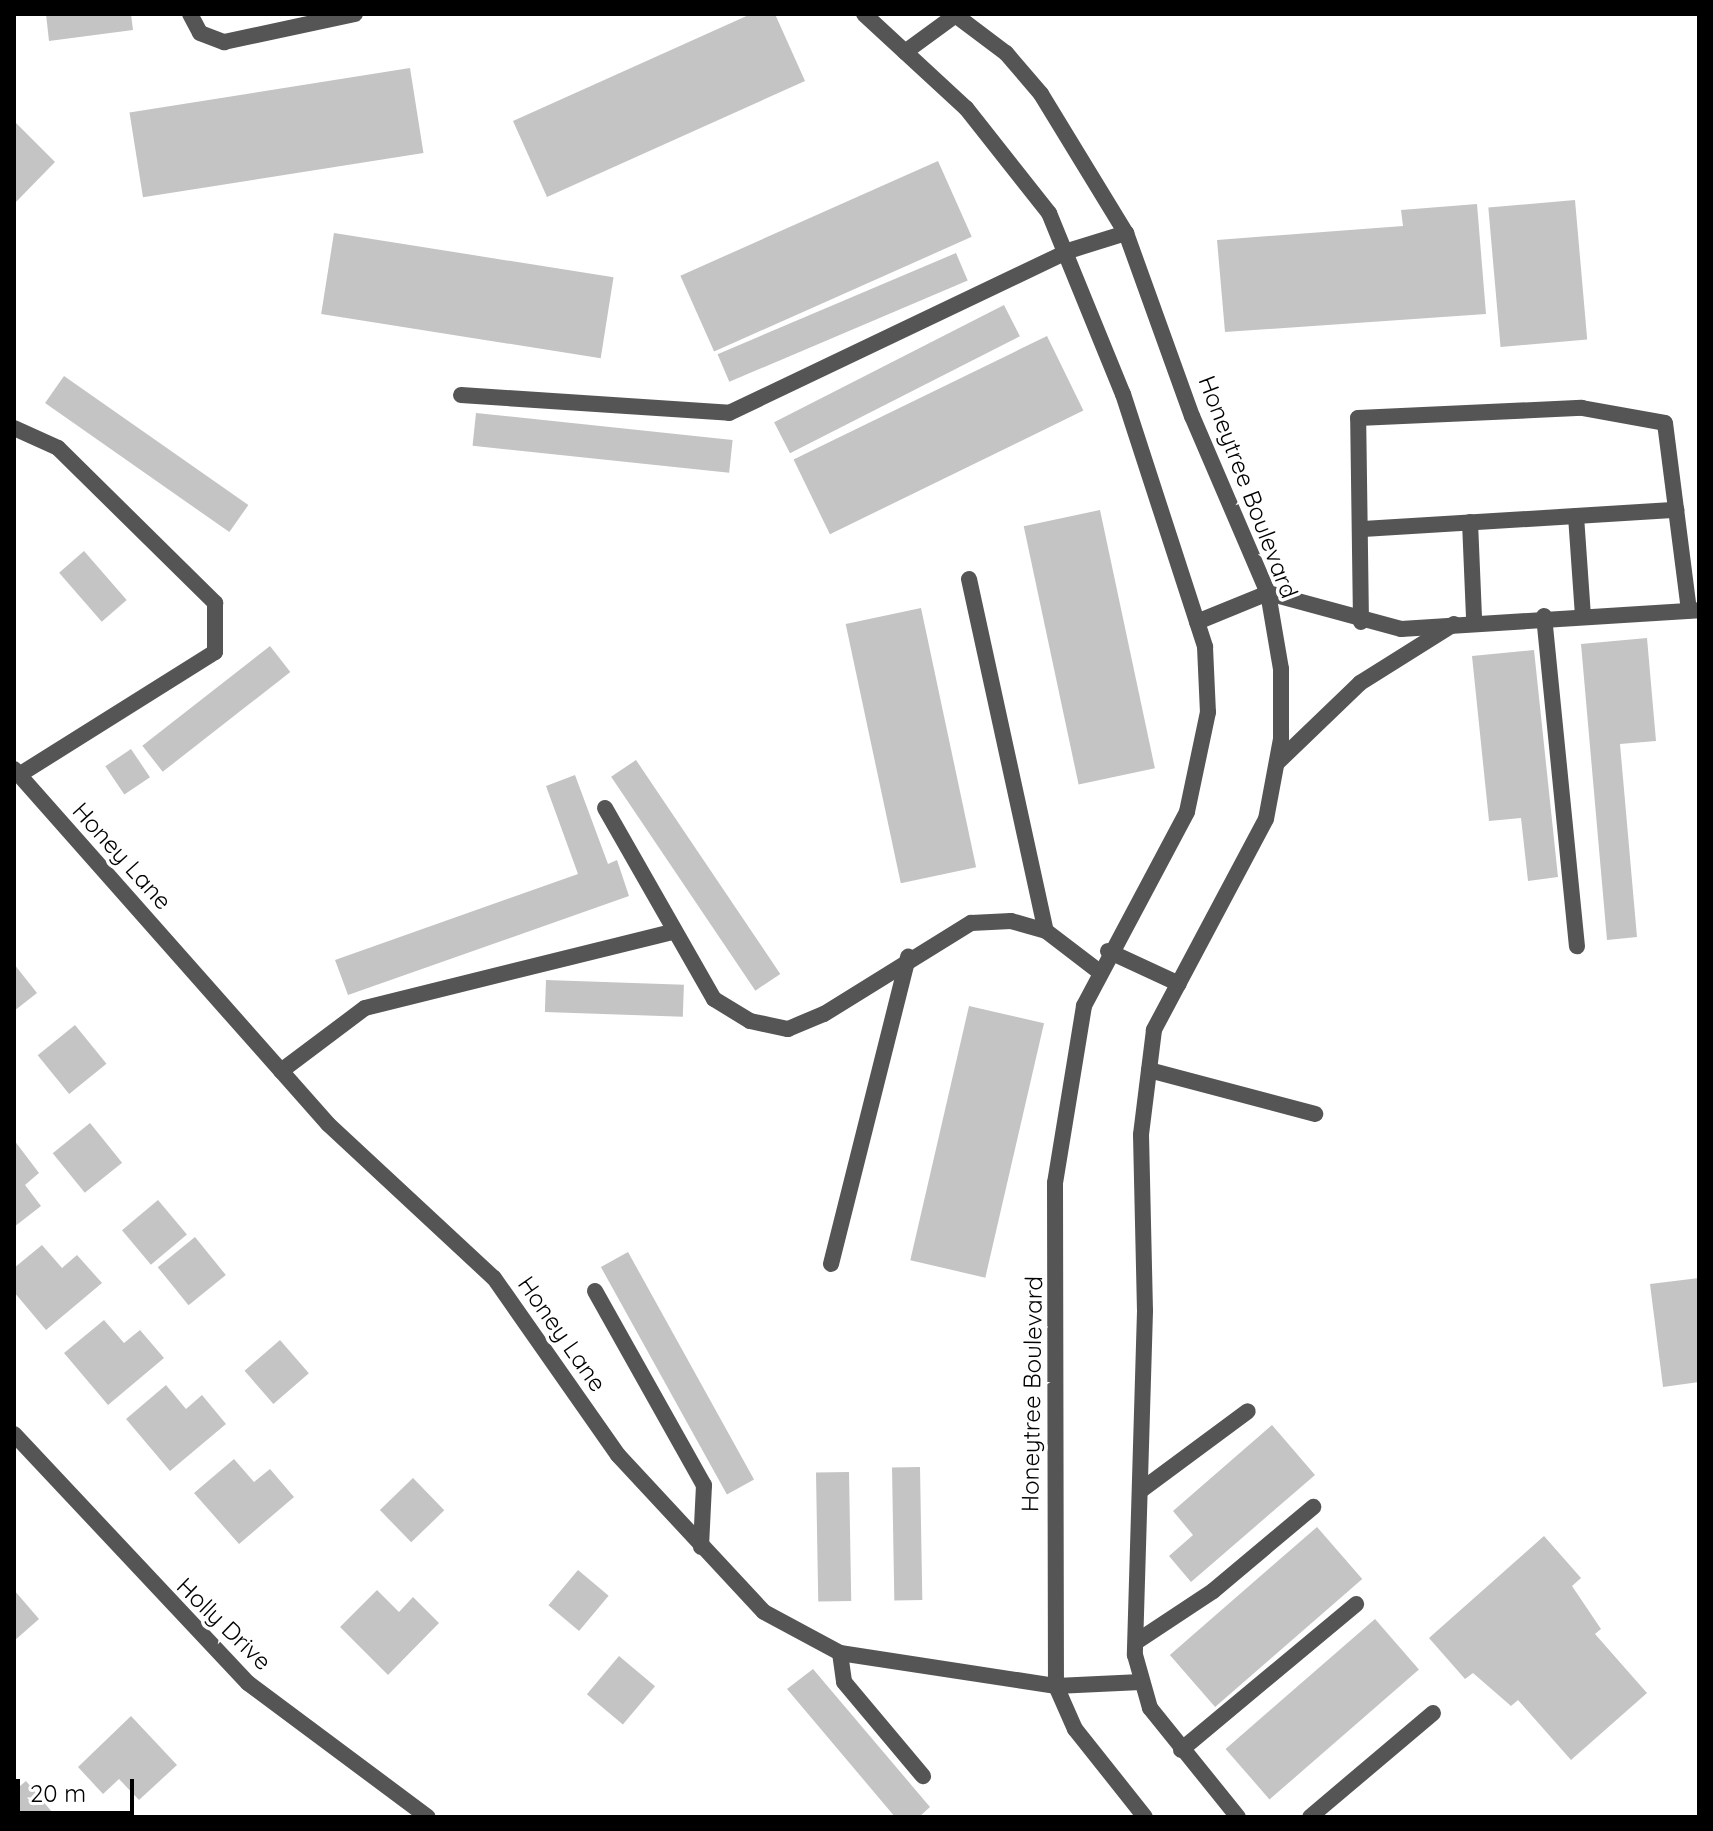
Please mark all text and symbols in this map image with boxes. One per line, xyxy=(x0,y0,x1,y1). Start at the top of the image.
street label: Honeytree Boulevard xyxy=(1192,372,1304,602)
street label: Honey Lane xyxy=(66,797,178,915)
street label: Honey Lane xyxy=(512,1271,612,1397)
street label: Honeytree Boulevard xyxy=(1016,1276,1048,1512)
street label: Holly Drive xyxy=(171,1572,277,1676)
scale bar xyxy=(20,1763,138,1813)
text: 20 m xyxy=(30,1778,86,1808)

